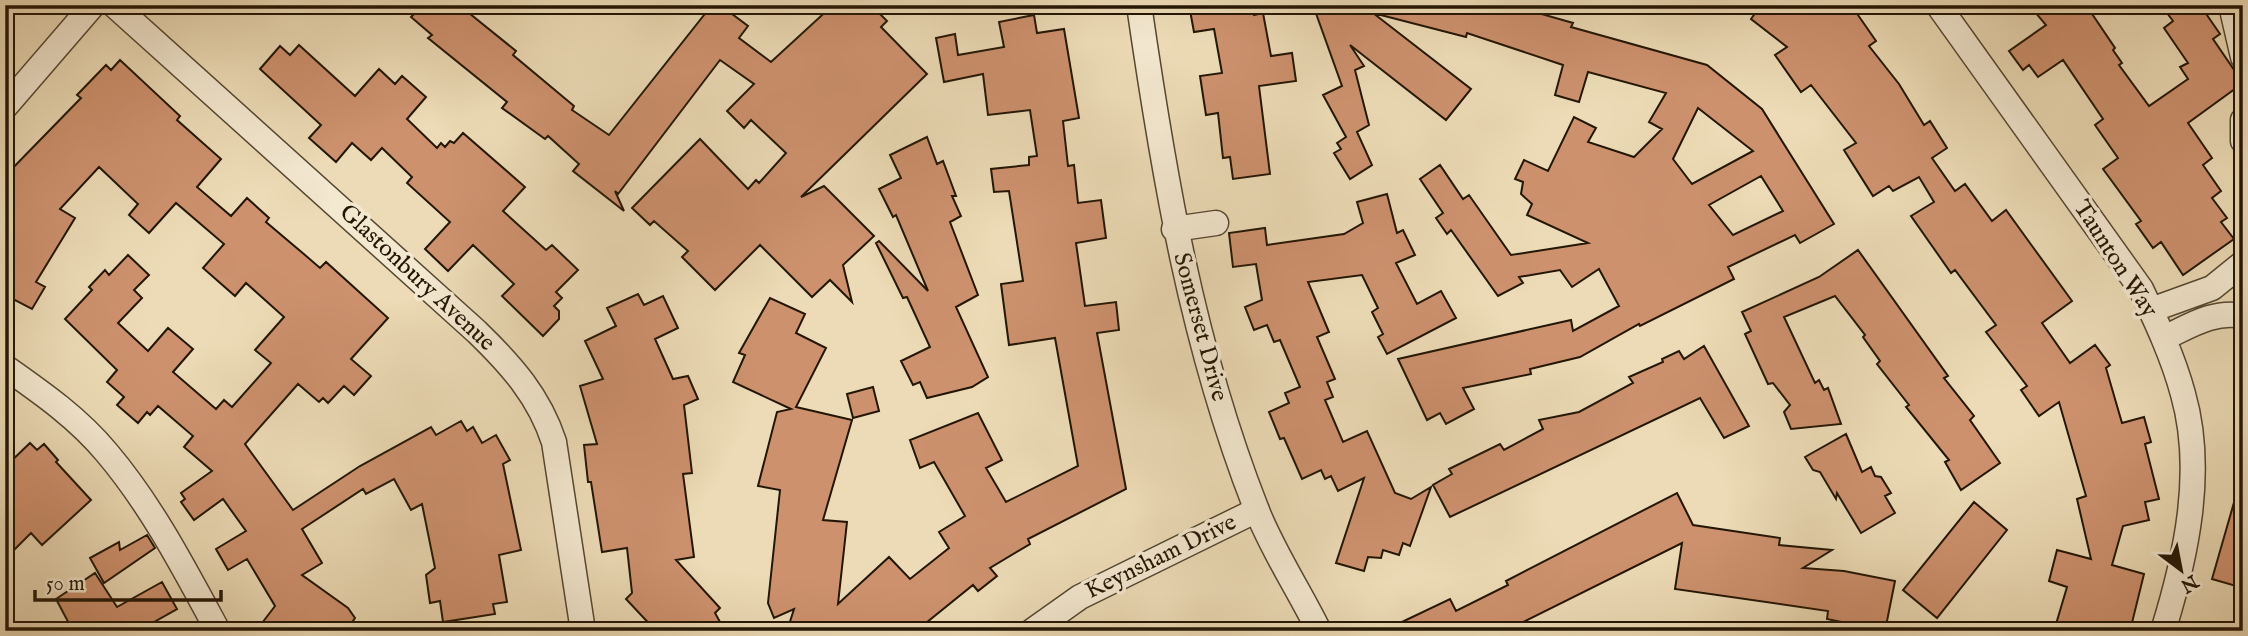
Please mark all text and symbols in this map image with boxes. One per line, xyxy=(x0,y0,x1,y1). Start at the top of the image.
street label: Taunton Way xyxy=(2066,195,2164,324)
street label: Glastonbury Avenue xyxy=(332,198,502,358)
street label: Somerset Drive xyxy=(1165,249,1235,405)
street label: Keynsham Drive xyxy=(1080,507,1242,607)
north arrow xyxy=(2146,534,2216,604)
scale bar xyxy=(35,559,220,603)
text: N xyxy=(2175,568,2203,598)
text: 50 m xyxy=(46,571,85,598)

